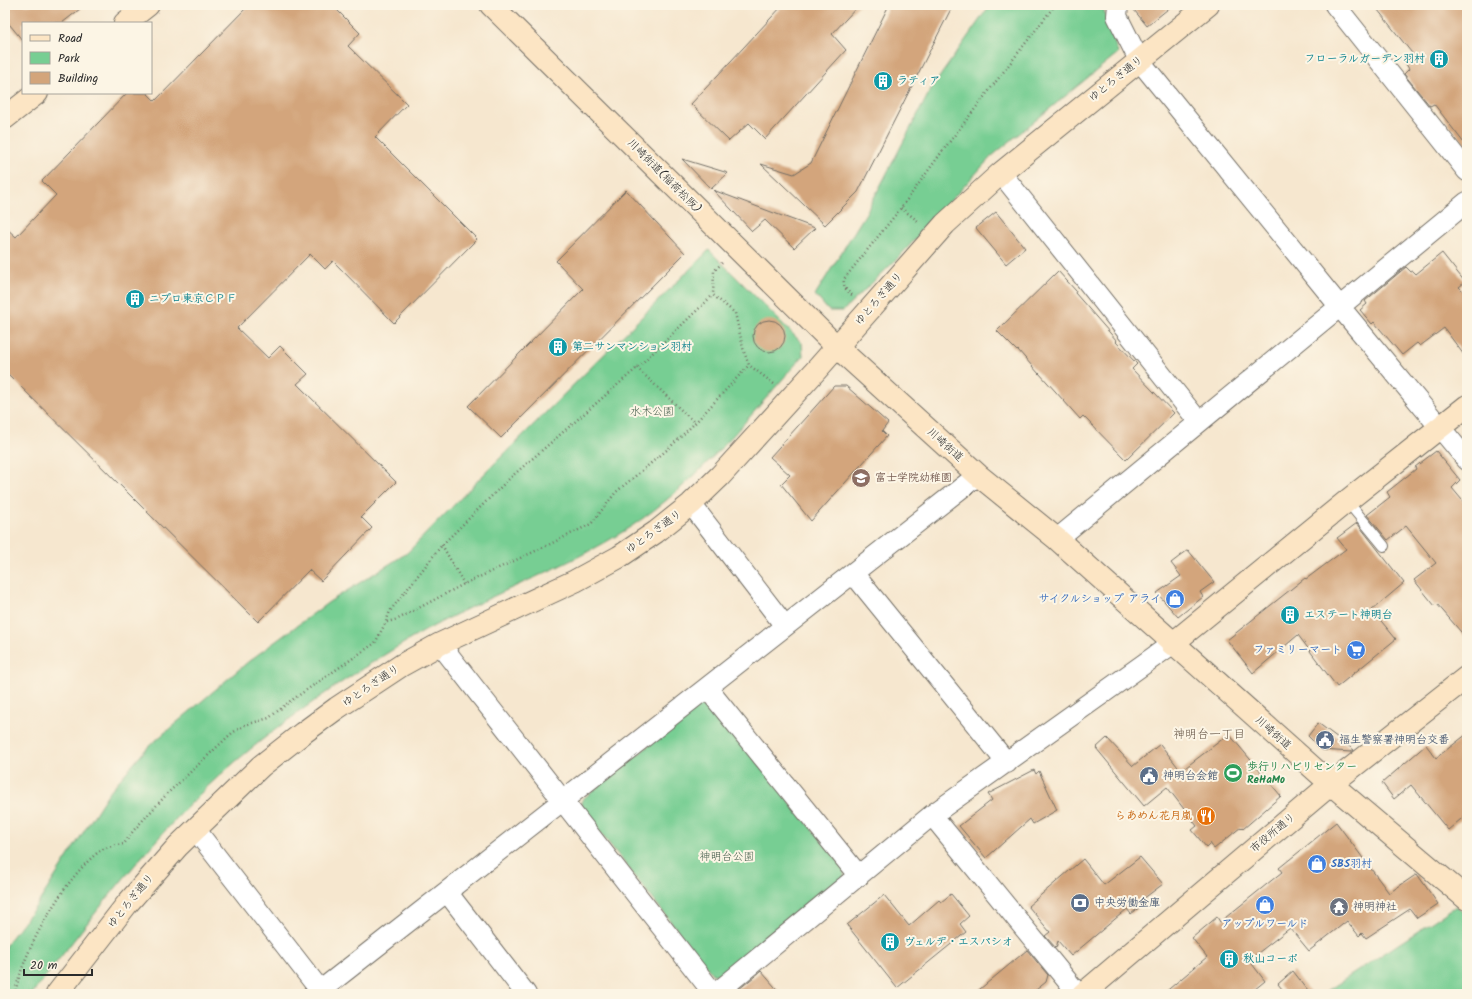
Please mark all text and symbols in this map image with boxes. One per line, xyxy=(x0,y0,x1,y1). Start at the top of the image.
legend xyxy=(22,22,152,94)
text: Road xyxy=(58,29,83,48)
building icon: フローラルガーデン羽村 xyxy=(1428,48,1450,70)
text: Park xyxy=(58,49,80,68)
place label: フローラルガーデン羽村 xyxy=(1304,50,1425,68)
street label: ゆとろぎ通り xyxy=(1085,51,1147,107)
text: Building xyxy=(58,69,98,88)
building icon: ラティア xyxy=(872,70,894,92)
place label: ラティア xyxy=(897,72,940,90)
street label: 川崎街道(稲荷松阪) xyxy=(623,135,705,217)
street label: ゆとろぎ通り xyxy=(851,268,907,330)
building icon: ニプロ東京ＣＰＦ xyxy=(124,288,146,310)
place label: ニプロ東京ＣＰＦ xyxy=(149,290,237,308)
building icon: 第二サンマンション羽村 xyxy=(547,336,569,358)
place label: 第二サンマンション羽村 xyxy=(572,338,692,356)
park label: 水木公園 xyxy=(630,403,674,421)
street label: 川崎街道 xyxy=(923,424,967,466)
school or university icon: 富士学院幼稚園 xyxy=(850,467,872,489)
place label: 富士学院幼稚園 xyxy=(875,469,952,487)
street label: ゆとろぎ通り xyxy=(622,505,686,559)
shop icon: サイクルショップ アライ xyxy=(1164,588,1186,610)
place label: サイクルショップ アライ xyxy=(1038,590,1161,608)
building icon: エステート神明台 xyxy=(1279,604,1301,626)
place label: エステート神明台 xyxy=(1304,606,1393,624)
supermarket icon: ファミリーマート xyxy=(1345,639,1367,661)
place label: ファミリーマート xyxy=(1254,641,1342,659)
street label: ゆとろぎ通り xyxy=(339,660,403,712)
street label: 川崎街道 xyxy=(1251,712,1295,754)
district label: 神明台一丁目 xyxy=(1173,725,1245,744)
public building icon: 福生警察署神明台交番 xyxy=(1314,729,1336,751)
place label: 福生警察署神明台交番 xyxy=(1339,731,1449,749)
place label: 歩行リハビリセンター ReHaMo xyxy=(1247,758,1357,789)
sports icon: 歩行リハビリセンター ReHaMo xyxy=(1222,762,1244,784)
public building icon: 神明台会館 xyxy=(1138,765,1160,787)
place label: 神明台会館 xyxy=(1163,767,1218,785)
restaurant icon: らあめん花月嵐 xyxy=(1195,805,1217,827)
place label: らあめん花月嵐 xyxy=(1115,807,1192,825)
street label: 市役所通り xyxy=(1246,808,1300,858)
park label: 神明台公園 xyxy=(700,848,755,866)
shop icon: SBS羽村 xyxy=(1306,853,1328,875)
place label: SBS羽村 xyxy=(1331,855,1372,873)
street label: ゆとろぎ通り xyxy=(103,870,159,932)
bank icon: 中央労働金庫 xyxy=(1069,892,1091,914)
place label: 中央労働金庫 xyxy=(1094,894,1160,912)
shop icon: アップルワールド xyxy=(1254,894,1276,916)
temple icon: 神明神社 xyxy=(1328,896,1350,918)
place label: 神明神社 xyxy=(1353,898,1397,916)
place label: アップルワールド xyxy=(1222,915,1308,933)
building icon: ヴェルデ・エスパシオ xyxy=(879,931,901,953)
place label: ヴェルデ・エスパシオ xyxy=(904,933,1013,951)
building icon: 秋山コーポ xyxy=(1218,948,1240,970)
place label: 秋山コーポ xyxy=(1243,950,1298,968)
scale bar xyxy=(24,951,92,977)
text: 20 m xyxy=(30,956,58,975)

